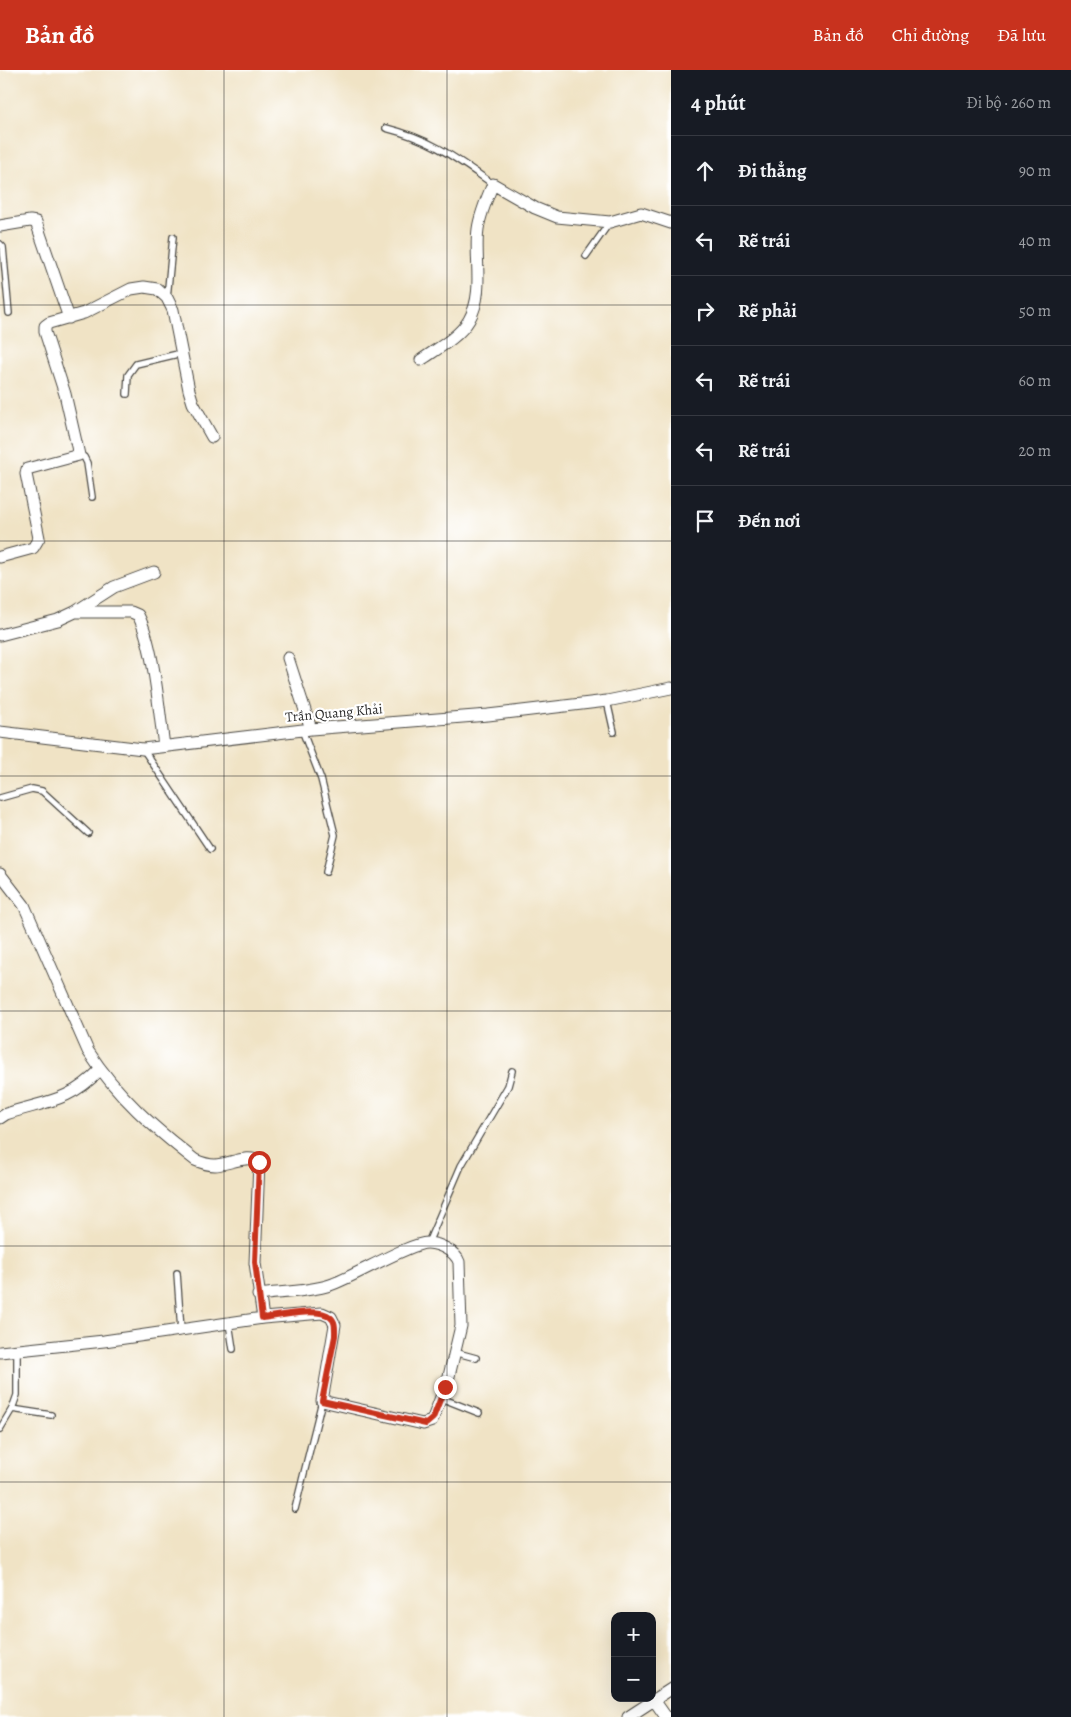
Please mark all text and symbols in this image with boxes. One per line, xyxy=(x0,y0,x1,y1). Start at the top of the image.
text: Bản đồ xyxy=(25,19,94,51)
text: Bản đồ xyxy=(813,23,864,47)
text: Chỉ đường xyxy=(892,23,969,47)
text: Đã lưu xyxy=(997,23,1046,47)
text: 4 phút xyxy=(691,89,746,117)
text: Đi bộ · 260 m xyxy=(966,92,1051,114)
icon: ahead xyxy=(691,157,719,185)
text: Đi thẳng xyxy=(738,158,806,184)
text: 90 m xyxy=(1019,160,1051,182)
icon: left xyxy=(691,227,719,255)
text: Rẽ trái xyxy=(738,228,790,254)
text: 40 m xyxy=(1019,230,1051,252)
icon: right xyxy=(691,297,719,325)
text: Rẽ phải xyxy=(738,298,797,324)
text: 50 m xyxy=(1019,300,1051,322)
icon: left xyxy=(691,367,719,395)
text: Rẽ trái xyxy=(738,368,790,394)
text: 60 m xyxy=(1019,370,1051,392)
icon: left xyxy=(691,437,719,465)
text: Rẽ trái xyxy=(738,438,790,464)
text: 20 m xyxy=(1018,440,1051,462)
icon: arrive xyxy=(691,507,719,535)
text: Đến nơi xyxy=(738,508,800,534)
street label: Trần Quang Khải xyxy=(285,699,383,727)
route start xyxy=(248,1151,271,1174)
route end xyxy=(434,1376,457,1399)
map controls xyxy=(611,1612,656,1702)
button: + xyxy=(611,1612,656,1657)
button: − xyxy=(611,1657,656,1702)

